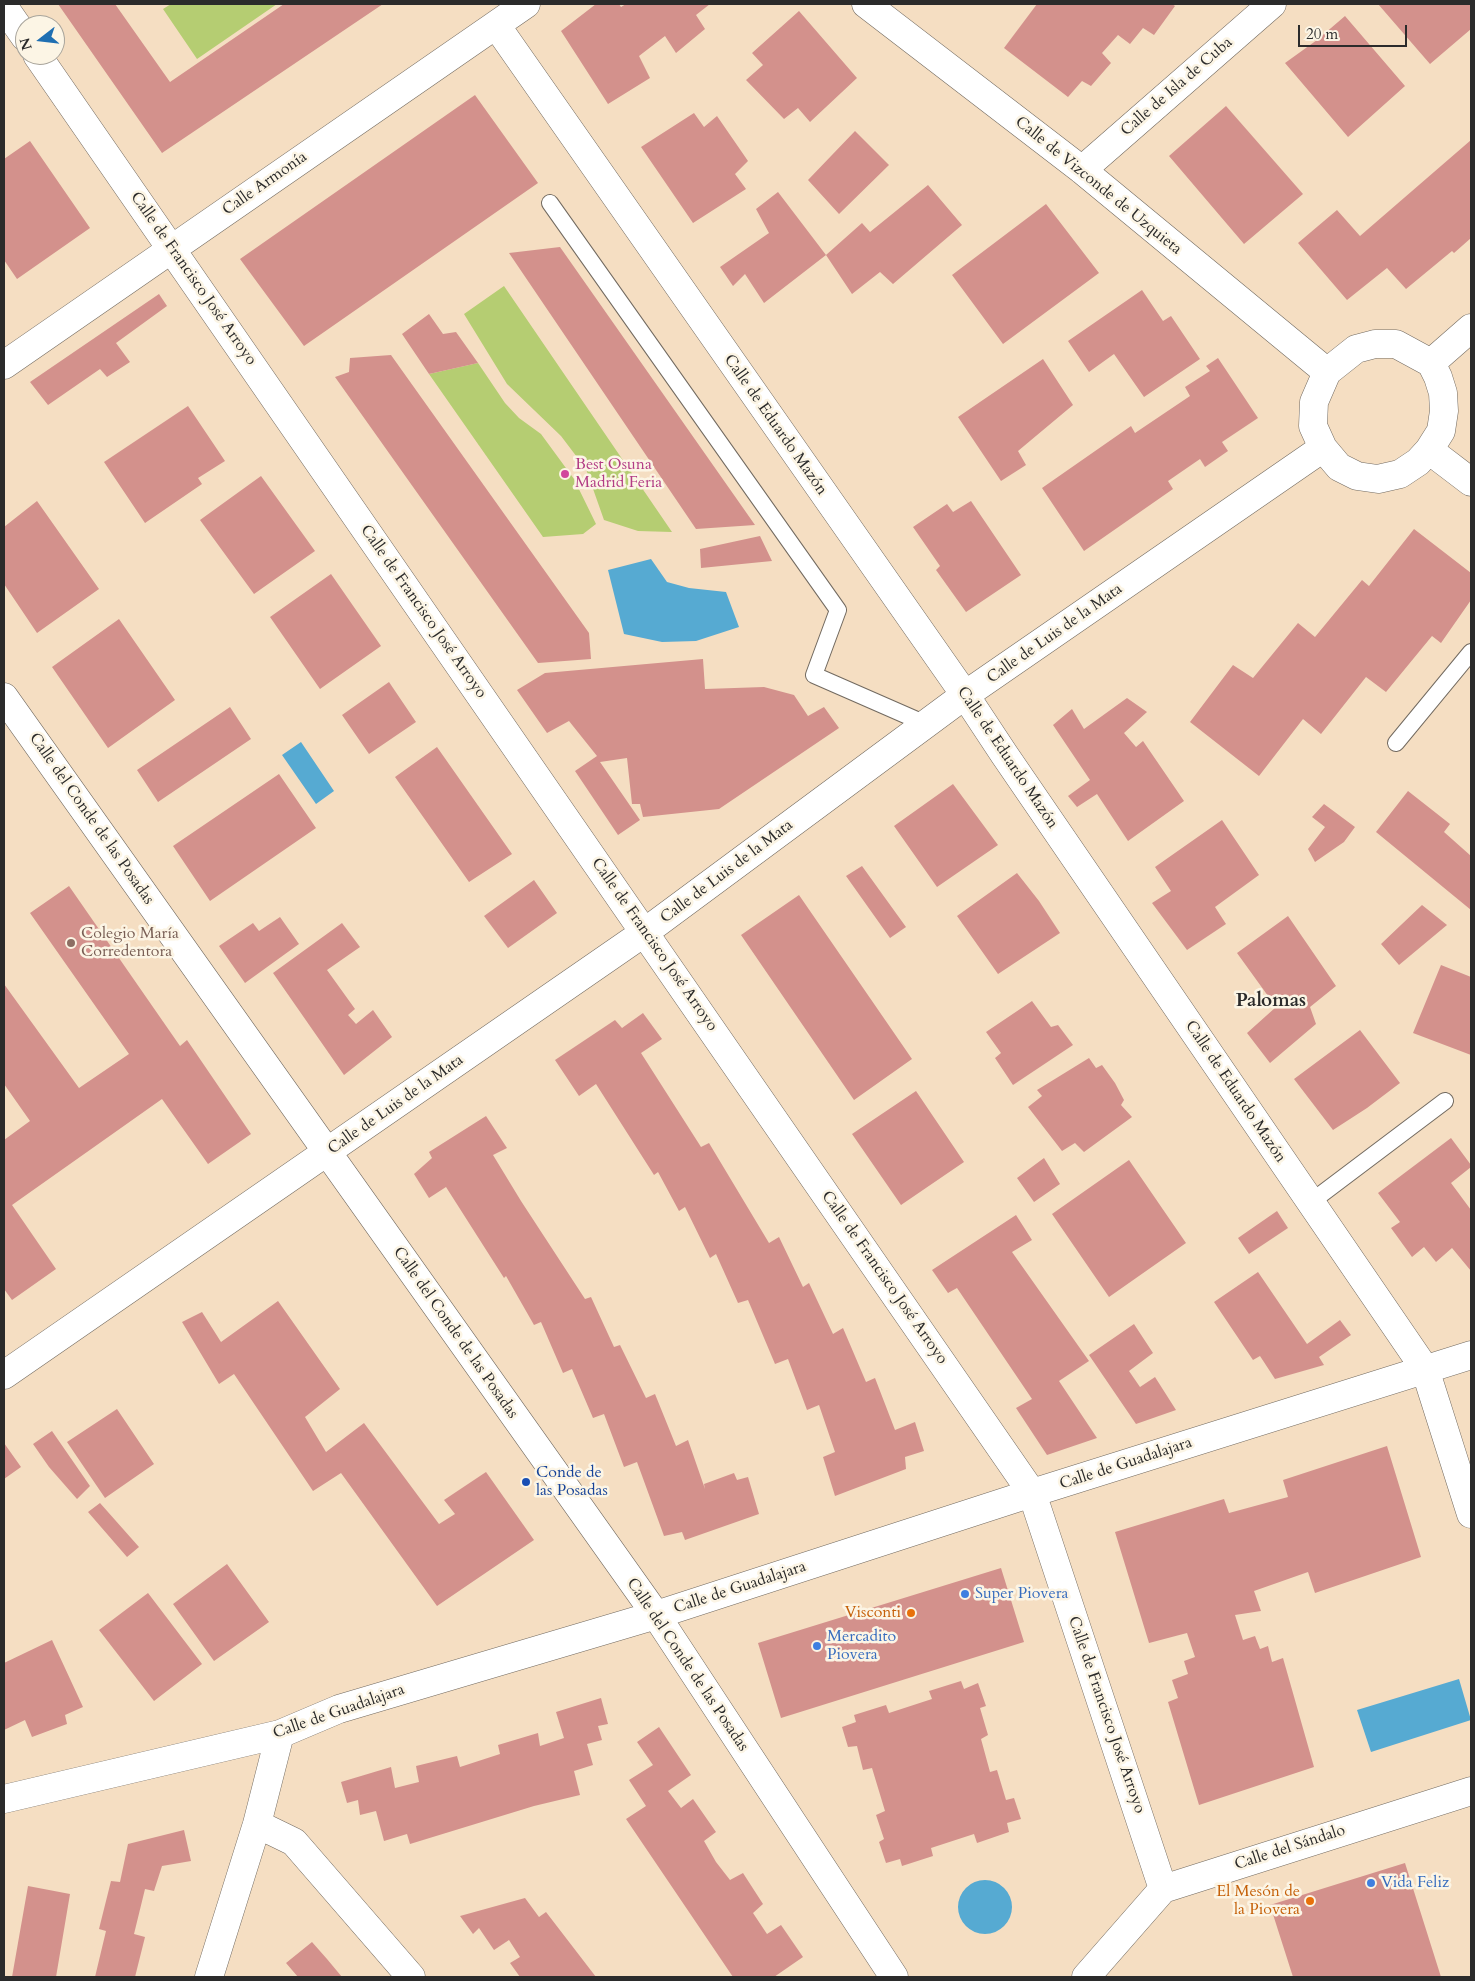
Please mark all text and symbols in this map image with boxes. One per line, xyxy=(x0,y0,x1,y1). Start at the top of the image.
north arrow xyxy=(15,15,65,65)
scale bar xyxy=(1300,15,1409,47)
text: 20 m xyxy=(1306,24,1338,44)
street label: Calle de Isla de Cuba xyxy=(1117,33,1237,141)
text: N xyxy=(15,36,37,52)
street label: Calle de Vizconde de Uzquieta xyxy=(1011,113,1185,259)
street label: Calle Armonía xyxy=(219,148,311,220)
street label: Calle de Francisco José Arroyo xyxy=(126,189,260,369)
street label: Calle de Eduardo Mazón xyxy=(719,351,831,499)
place label: Best Osuna Madrid Feria xyxy=(575,455,662,493)
marker: Best Osuna Madrid Feria xyxy=(559,468,571,480)
street label: Calle de Francisco José Arroyo xyxy=(356,522,490,702)
street label: Calle de Luis de la Mata xyxy=(984,580,1126,688)
street label: Calle de Eduardo Mazón xyxy=(952,683,1062,833)
street label: Calle del Conde de las Posadas xyxy=(24,730,158,908)
street label: Calle de Luis de la Mata xyxy=(657,816,797,928)
street label: Calle de Francisco José Arroyo xyxy=(587,855,721,1035)
place label: Colegio María Corredentora xyxy=(81,924,179,962)
marker: Colegio María Corredentora xyxy=(65,937,77,949)
district label: Palomas xyxy=(1236,991,1306,1013)
street label: Calle de Eduardo Mazón xyxy=(1180,1017,1290,1167)
street label: Calle de Luis de la Mata xyxy=(325,1051,467,1159)
street label: Calle de Francisco José Arroyo xyxy=(817,1188,951,1368)
street label: Calle del Conde de las Posadas xyxy=(388,1244,522,1422)
street label: Calle de Guadalajara xyxy=(1057,1434,1195,1494)
place label: Conde de las Posadas xyxy=(536,1463,608,1501)
marker: Conde de las Posadas xyxy=(520,1476,532,1488)
street label: Calle de Guadalajara xyxy=(671,1558,809,1618)
street label: Calle del Conde de las Posadas xyxy=(622,1575,752,1755)
place label: Super Piovera xyxy=(975,1584,1068,1604)
marker: Super Piovera xyxy=(959,1588,971,1600)
place label: Visconti xyxy=(845,1603,901,1623)
marker: Visconti xyxy=(905,1607,917,1619)
street label: Calle de Francisco José Arroyo xyxy=(1063,1614,1149,1816)
place label: Mercadito Piovera xyxy=(827,1627,896,1665)
marker: Mercadito Piovera xyxy=(811,1640,823,1652)
street label: Calle de Guadalajara xyxy=(271,1680,407,1744)
street label: Calle del Sándalo xyxy=(1232,1821,1348,1875)
place label: Vida Feliz xyxy=(1381,1873,1449,1893)
marker: Vida Feliz xyxy=(1365,1877,1377,1889)
place label: El Mesón de la Piovera xyxy=(1216,1882,1300,1920)
marker: El Mesón de la Piovera xyxy=(1304,1895,1316,1907)

